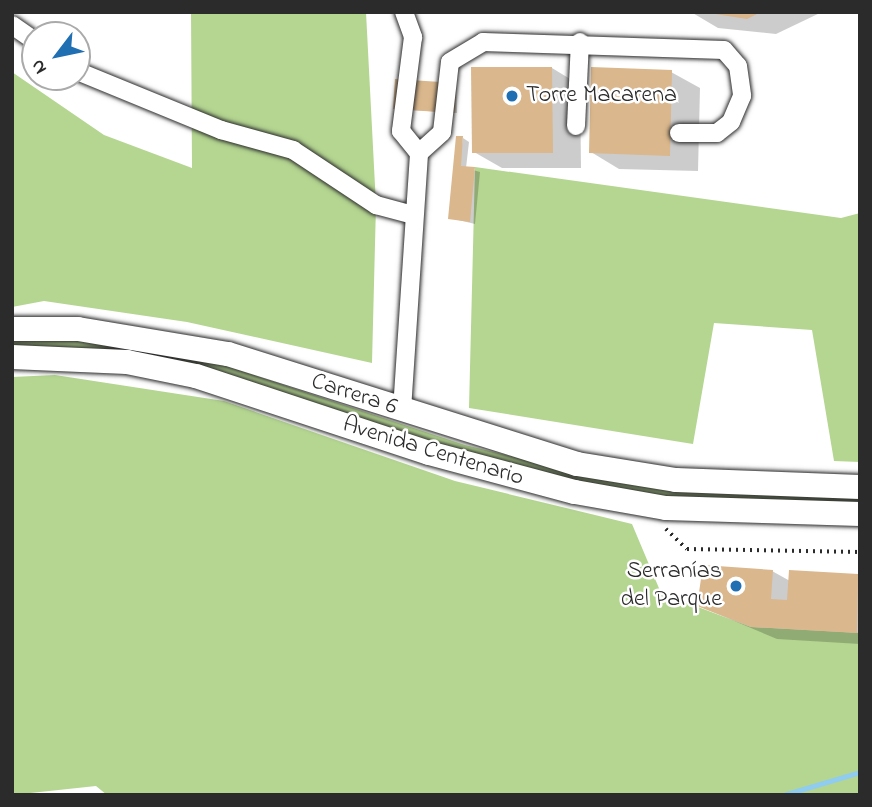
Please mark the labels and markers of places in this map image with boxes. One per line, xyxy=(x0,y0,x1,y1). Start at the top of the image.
place label: Torre Macarena xyxy=(526,82,677,110)
marker: Torre Macarena xyxy=(504,88,520,104)
place label: Serranías del Parque xyxy=(620,558,722,614)
marker: Serranías del Parque xyxy=(728,578,744,594)

